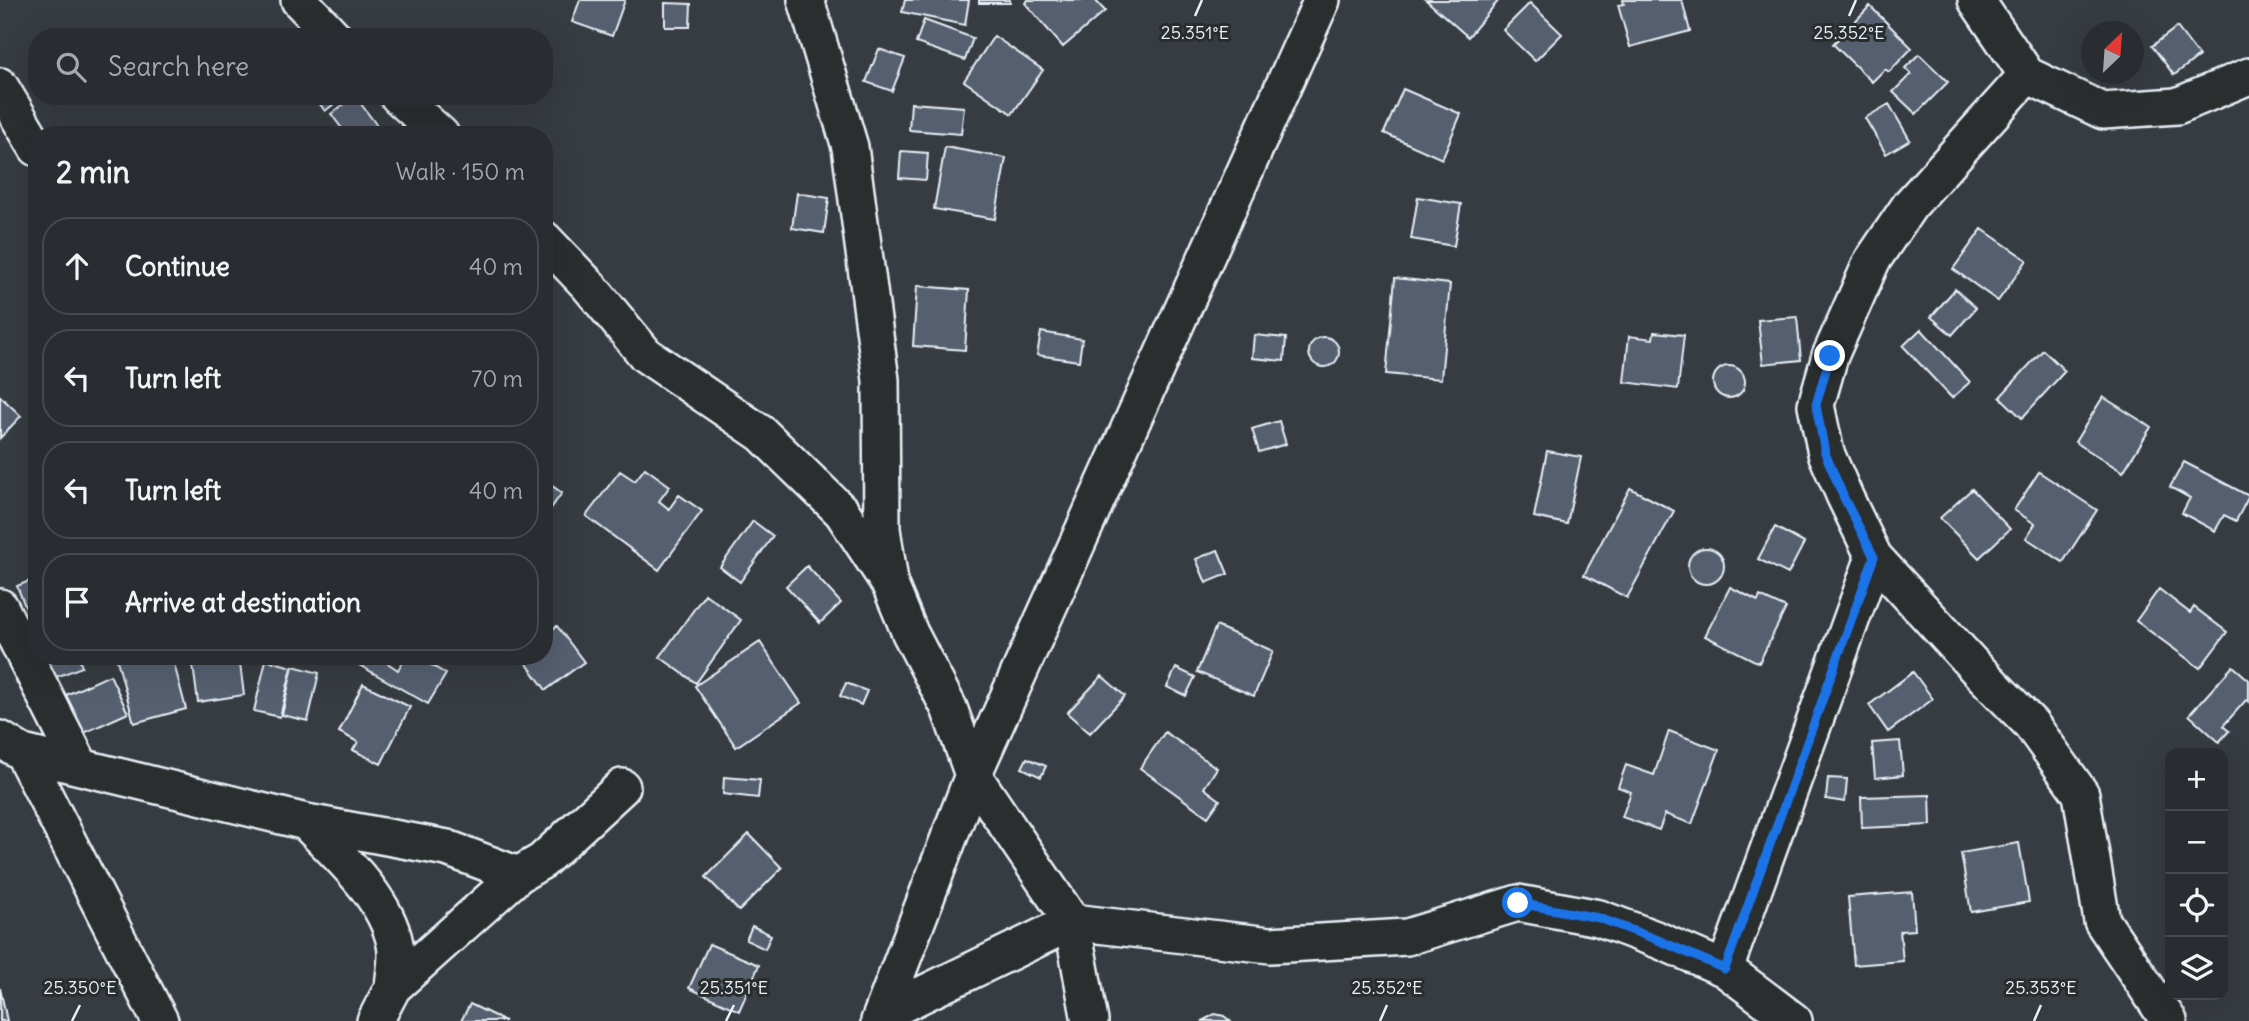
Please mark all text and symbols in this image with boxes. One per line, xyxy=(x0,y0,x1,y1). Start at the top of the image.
text: 25.351°E xyxy=(1161,21,1229,44)
text: 25.352°E xyxy=(1814,21,1884,44)
north arrow xyxy=(2081,21,2144,84)
search box xyxy=(28,28,553,105)
icon: search xyxy=(52,48,90,86)
text: Search here xyxy=(108,50,249,83)
text: 2 min xyxy=(56,153,130,191)
text: Walk · 150 m xyxy=(396,157,525,186)
icon: ahead xyxy=(58,247,96,285)
text: Continue xyxy=(125,250,230,283)
text: 40 m xyxy=(469,252,523,281)
route end xyxy=(1814,340,1845,371)
icon: left xyxy=(58,359,96,397)
text: Turn left xyxy=(125,362,221,395)
text: 70 m xyxy=(471,364,523,393)
icon: left xyxy=(58,471,96,509)
text: Turn left xyxy=(125,474,221,507)
text: 40 m xyxy=(469,476,523,505)
icon: arrive xyxy=(58,583,96,621)
text: Arrive at destination xyxy=(125,586,361,619)
map controls xyxy=(2165,748,2228,1000)
button: + xyxy=(2165,748,2228,811)
button: − xyxy=(2165,811,2228,874)
button: locate xyxy=(2165,874,2228,937)
route start xyxy=(1502,887,1533,918)
button: layers xyxy=(2165,937,2228,1000)
text: 25.350°E xyxy=(44,976,116,999)
text: 25.351°E xyxy=(700,976,768,999)
text: 25.352°E xyxy=(1352,976,1422,999)
text: 25.353°E xyxy=(2005,976,2077,999)

